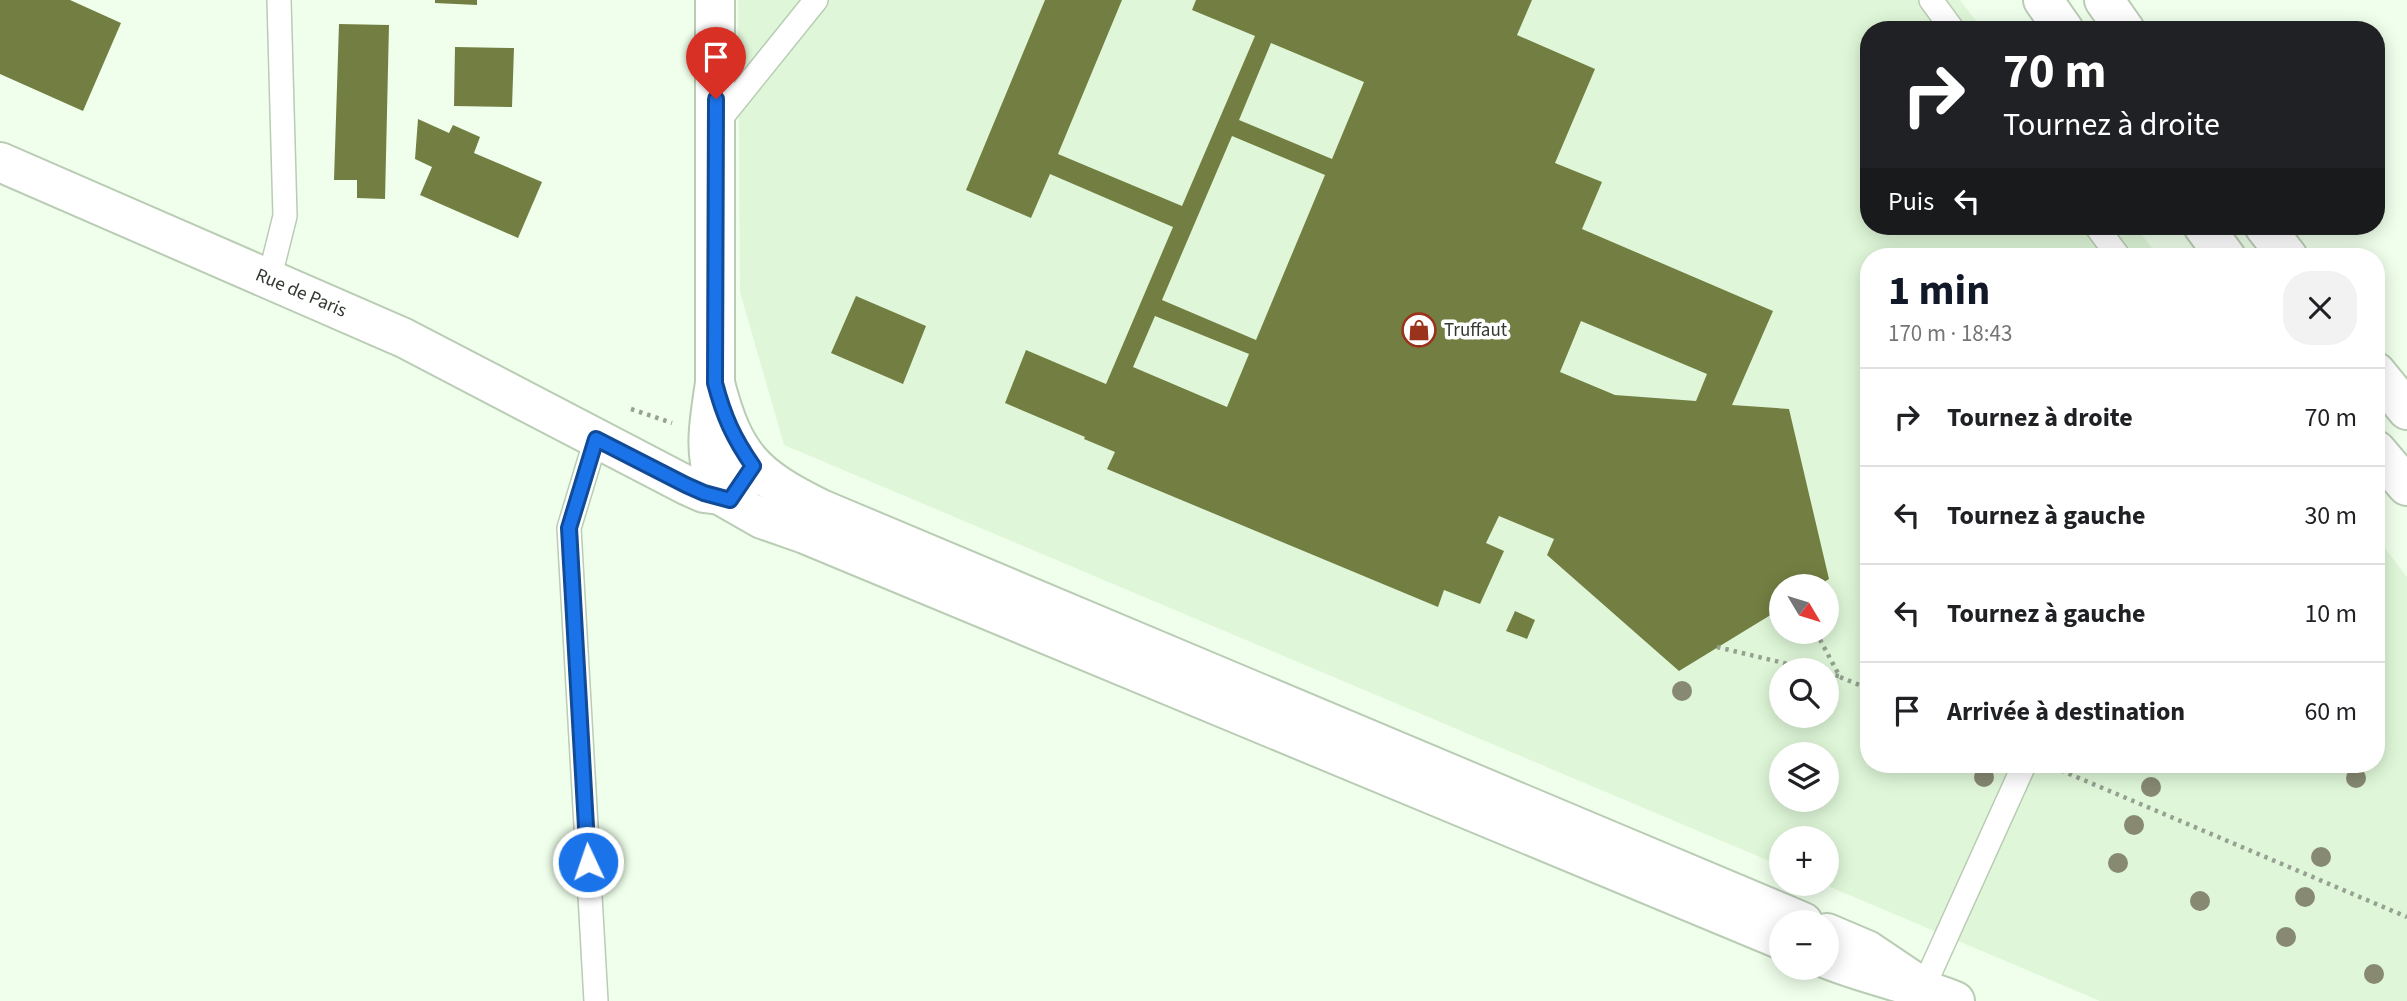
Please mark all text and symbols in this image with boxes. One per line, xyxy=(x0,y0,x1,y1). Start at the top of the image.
pin xyxy=(686,27,746,99)
text: 70 m xyxy=(2003,37,2107,107)
icon: arrive xyxy=(697,38,735,76)
icon: right xyxy=(1888,49,1979,140)
text: Tournez à droite xyxy=(2003,102,2220,148)
icon: left xyxy=(1948,182,1986,220)
text: Puis xyxy=(1888,183,1934,220)
text: 1 min xyxy=(1888,261,1990,321)
street label: Rue de Paris xyxy=(251,262,351,324)
button: close xyxy=(2283,271,2357,345)
shop icon: Truffaut xyxy=(1400,311,1438,349)
place label: Truffaut xyxy=(1444,317,1508,344)
text: 170 m · 18:43 xyxy=(1888,317,2012,350)
icon: right xyxy=(1888,398,1926,436)
text: Tournez à droite xyxy=(1947,399,2133,436)
text: 70 m xyxy=(2304,399,2357,436)
icon: left xyxy=(1888,496,1926,534)
text: Tournez à gauche xyxy=(1947,497,2146,534)
text: 30 m xyxy=(2304,497,2357,534)
north arrow xyxy=(1769,574,1839,644)
map controls xyxy=(1769,574,1839,980)
icon: left xyxy=(1888,594,1926,632)
text: Tournez à gauche xyxy=(1947,595,2146,632)
text: 10 m xyxy=(2304,595,2357,632)
button: search xyxy=(1769,658,1839,728)
icon: arrive xyxy=(1888,692,1926,730)
text: Arrivée à destination xyxy=(1947,693,2185,730)
text: 60 m xyxy=(2304,693,2357,730)
button: layers xyxy=(1769,742,1839,812)
position arrow xyxy=(551,825,625,899)
button: + xyxy=(1769,826,1839,896)
button: − xyxy=(1769,910,1839,980)

